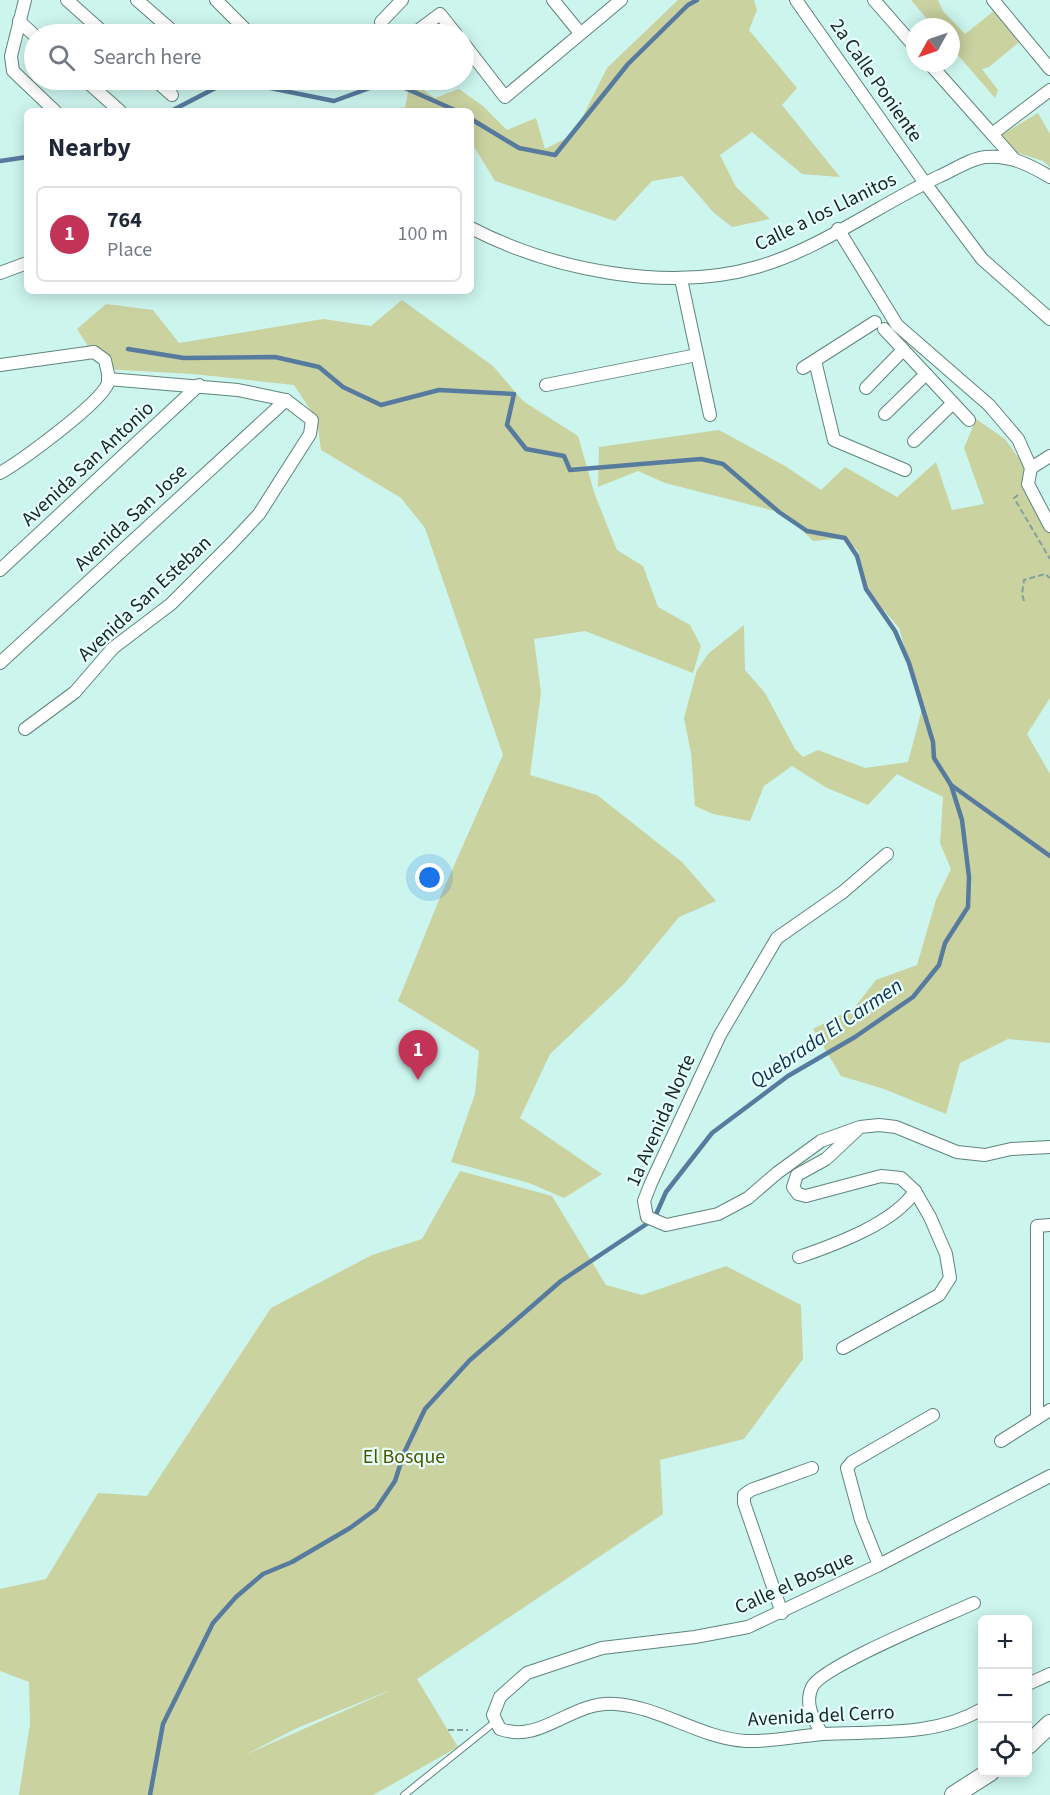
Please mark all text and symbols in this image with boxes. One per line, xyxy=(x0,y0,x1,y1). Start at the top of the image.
street label: 2a Calle Poniente xyxy=(823,13,929,148)
north arrow xyxy=(906,18,960,72)
search box xyxy=(24,24,474,90)
icon: search xyxy=(45,41,78,74)
text: Search here xyxy=(93,41,201,73)
text: Nearby xyxy=(48,129,131,166)
street label: Calle a los Llanitos xyxy=(750,165,901,258)
text: 764 xyxy=(107,204,142,236)
text: 1 xyxy=(64,220,75,248)
text: 100 m xyxy=(398,220,448,248)
text: Place xyxy=(107,236,152,264)
street label: Avenida San Antonio xyxy=(15,395,160,533)
street label: Avenida San Jose xyxy=(68,458,193,578)
street label: Avenida San Esteban xyxy=(72,529,218,668)
your location xyxy=(415,863,444,892)
water label: Quebrada El Carmen xyxy=(744,971,908,1095)
pin: 1 xyxy=(398,1030,438,1080)
street label: 1a Avenida Norte xyxy=(619,1050,703,1191)
park label: El Bosque xyxy=(363,1443,445,1471)
street label: Calle el Bosque xyxy=(730,1544,858,1622)
map controls xyxy=(978,1615,1032,1777)
button: + xyxy=(978,1615,1032,1669)
button: − xyxy=(978,1669,1032,1723)
street label: Avenida del Cerro xyxy=(747,1698,895,1734)
button: locate xyxy=(978,1723,1032,1777)

